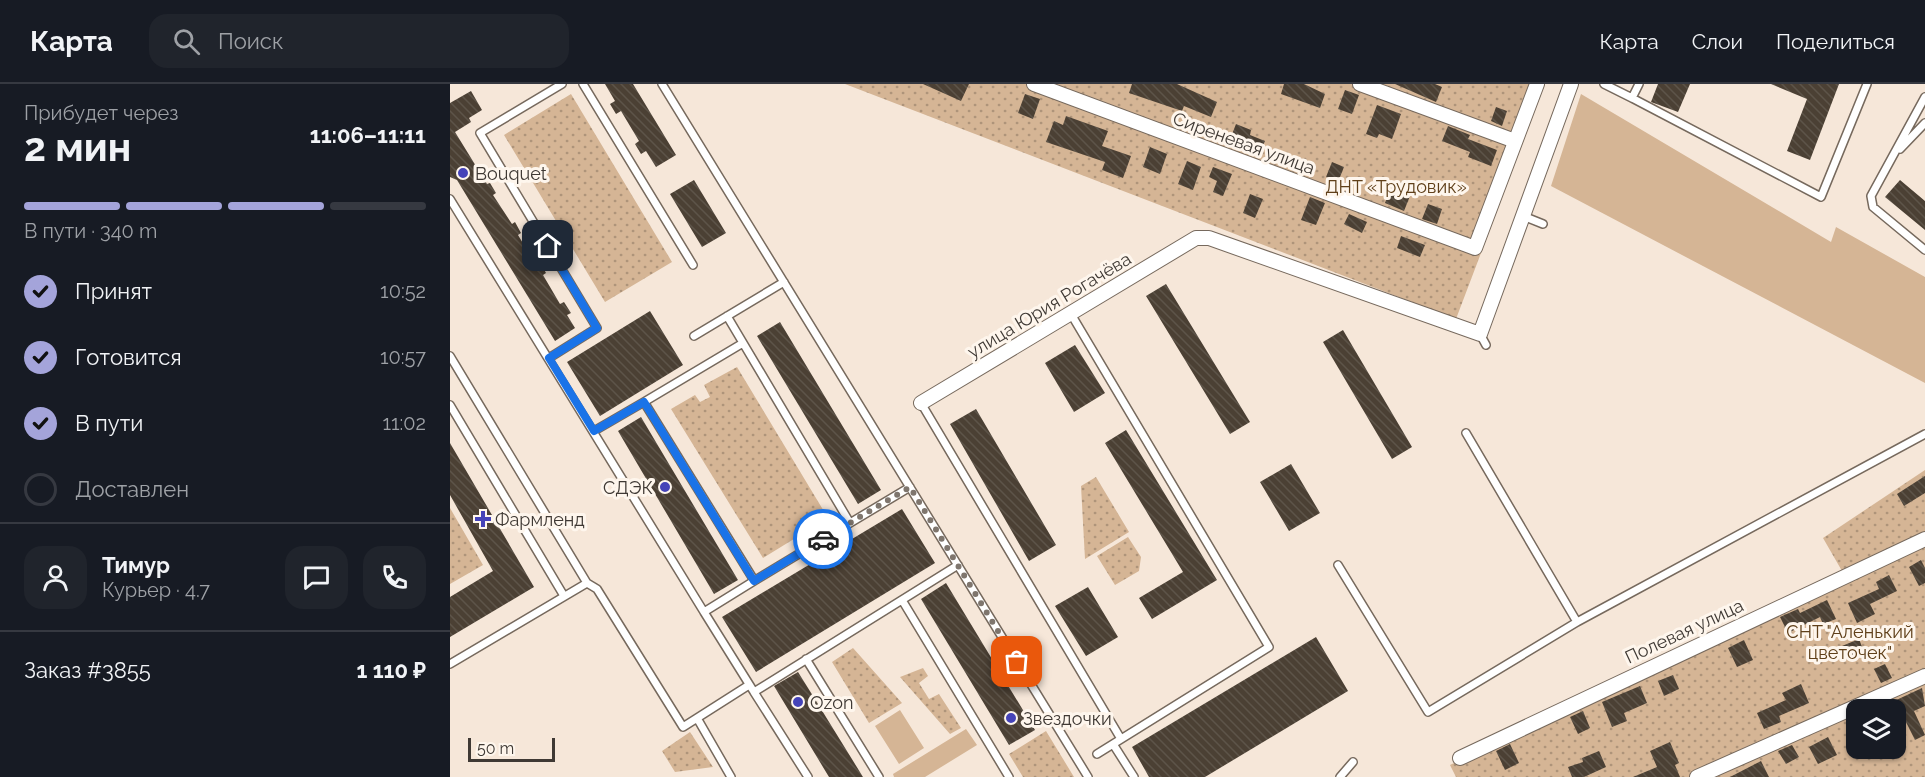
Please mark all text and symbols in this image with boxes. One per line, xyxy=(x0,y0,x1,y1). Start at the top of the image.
search box xyxy=(149,14,569,68)
text: Карта xyxy=(30,25,113,58)
icon: search xyxy=(170,25,203,58)
text: Поиск xyxy=(218,28,283,54)
text: Карта xyxy=(1600,29,1659,54)
text: Слои xyxy=(1692,29,1743,54)
text: Поделиться xyxy=(1776,29,1895,54)
text: Прибудет через xyxy=(24,101,178,125)
street label: Сиреневая улица xyxy=(1170,108,1318,178)
text: 11:06–11:11 xyxy=(310,122,426,148)
text: 2 мин xyxy=(24,124,131,170)
place label: Bouquet xyxy=(475,163,547,184)
marker: Bouquet xyxy=(456,166,470,180)
park label: ДНТ «Трудовик» xyxy=(1325,176,1467,197)
text: В пути · 340 m xyxy=(24,219,157,243)
pin xyxy=(522,220,573,271)
icon: home xyxy=(531,229,564,262)
street label: улица Юрия Рогачёва xyxy=(963,248,1135,362)
icon: check xyxy=(24,275,57,308)
text: Принят xyxy=(75,278,152,304)
text: 10:52 xyxy=(380,279,426,303)
icon: check xyxy=(24,341,57,374)
text: Готовится xyxy=(75,344,182,370)
text: 10:57 xyxy=(380,345,426,369)
icon: check xyxy=(24,407,57,440)
text: В пути xyxy=(75,410,143,436)
text: 11:02 xyxy=(382,411,426,435)
text: Доставлен xyxy=(75,476,189,502)
place label: СДЭК xyxy=(603,477,653,498)
marker: СДЭК xyxy=(658,480,672,494)
place label: Фармленд xyxy=(495,509,585,530)
courier xyxy=(793,509,853,569)
marker: Фармленд xyxy=(476,512,490,526)
icon: car xyxy=(807,523,840,556)
button: person xyxy=(24,546,87,609)
button: chat xyxy=(285,546,348,609)
button: phone xyxy=(363,546,426,609)
text: Тимур xyxy=(102,552,170,578)
text: Курьер · 4.7 xyxy=(102,578,210,602)
street label: Полевая улица xyxy=(1621,594,1747,668)
park label: СНТ "Аленький цветочек" xyxy=(1786,621,1914,663)
pin xyxy=(991,636,1042,687)
icon: bag xyxy=(1000,645,1033,678)
text: Заказ #3855 xyxy=(24,657,151,683)
text: 1 110 ₽ xyxy=(357,657,426,683)
place label: Ozon xyxy=(810,692,853,713)
marker: Ozon xyxy=(791,695,805,709)
map controls xyxy=(1846,699,1906,759)
button: layers xyxy=(1846,699,1906,759)
place label: Звездочки xyxy=(1023,708,1112,729)
marker: Звездочки xyxy=(1004,711,1018,725)
scale bar xyxy=(468,735,555,762)
text: 50 m xyxy=(477,739,514,758)

